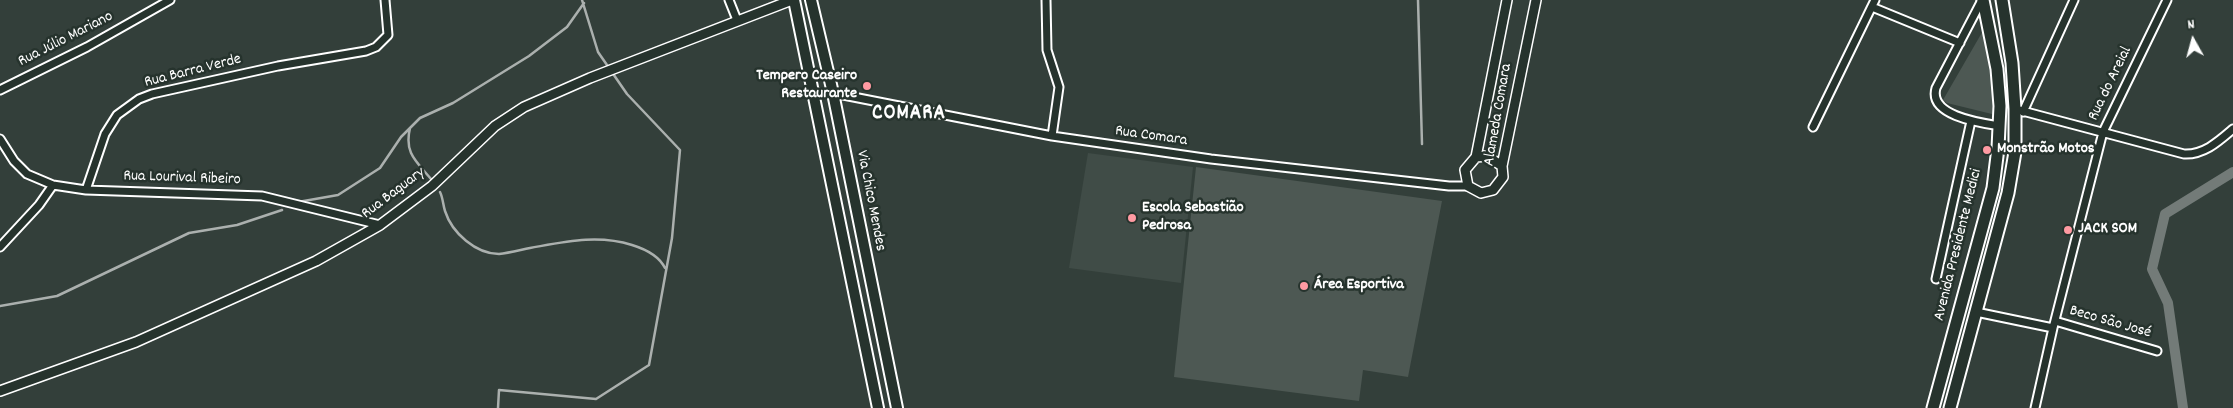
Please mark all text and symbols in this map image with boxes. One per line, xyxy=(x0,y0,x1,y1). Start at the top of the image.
street label: Rua Júlio Mariano xyxy=(15,8,117,72)
north arrow xyxy=(2168,15,2218,65)
text: N xyxy=(2187,15,2196,35)
street label: Rua do Areial xyxy=(2085,44,2137,124)
street label: Rua Barra Verde xyxy=(143,51,243,93)
street label: Alameda Comara xyxy=(1481,62,1517,168)
place label: Tempero Caseiro Restaurante xyxy=(756,67,857,105)
marker: Tempero Caseiro Restaurante xyxy=(861,80,873,92)
district label: COMARA xyxy=(871,102,947,128)
street label: Rua Comara xyxy=(1114,122,1188,152)
place label: Monstrão Motos xyxy=(1997,140,2094,160)
marker: Monstrão Motos xyxy=(1981,144,1993,156)
street label: Via Chico Mendes xyxy=(851,149,889,253)
street label: Rua Baguary xyxy=(358,164,430,224)
street label: Rua Lourival Ribeiro xyxy=(123,167,241,191)
street label: Avenida Presidente Medici xyxy=(1931,167,1987,323)
place label: Escola Sebastião Pedrosa xyxy=(1142,199,1244,237)
marker: Escola Sebastião Pedrosa xyxy=(1126,212,1138,224)
place label: JACK SOM xyxy=(2078,220,2137,240)
marker: JACK SOM xyxy=(2062,224,2074,236)
place label: Área Esportiva xyxy=(1314,276,1404,296)
marker: Área Esportiva xyxy=(1298,280,1310,292)
street label: Beco São José xyxy=(2067,302,2153,344)

